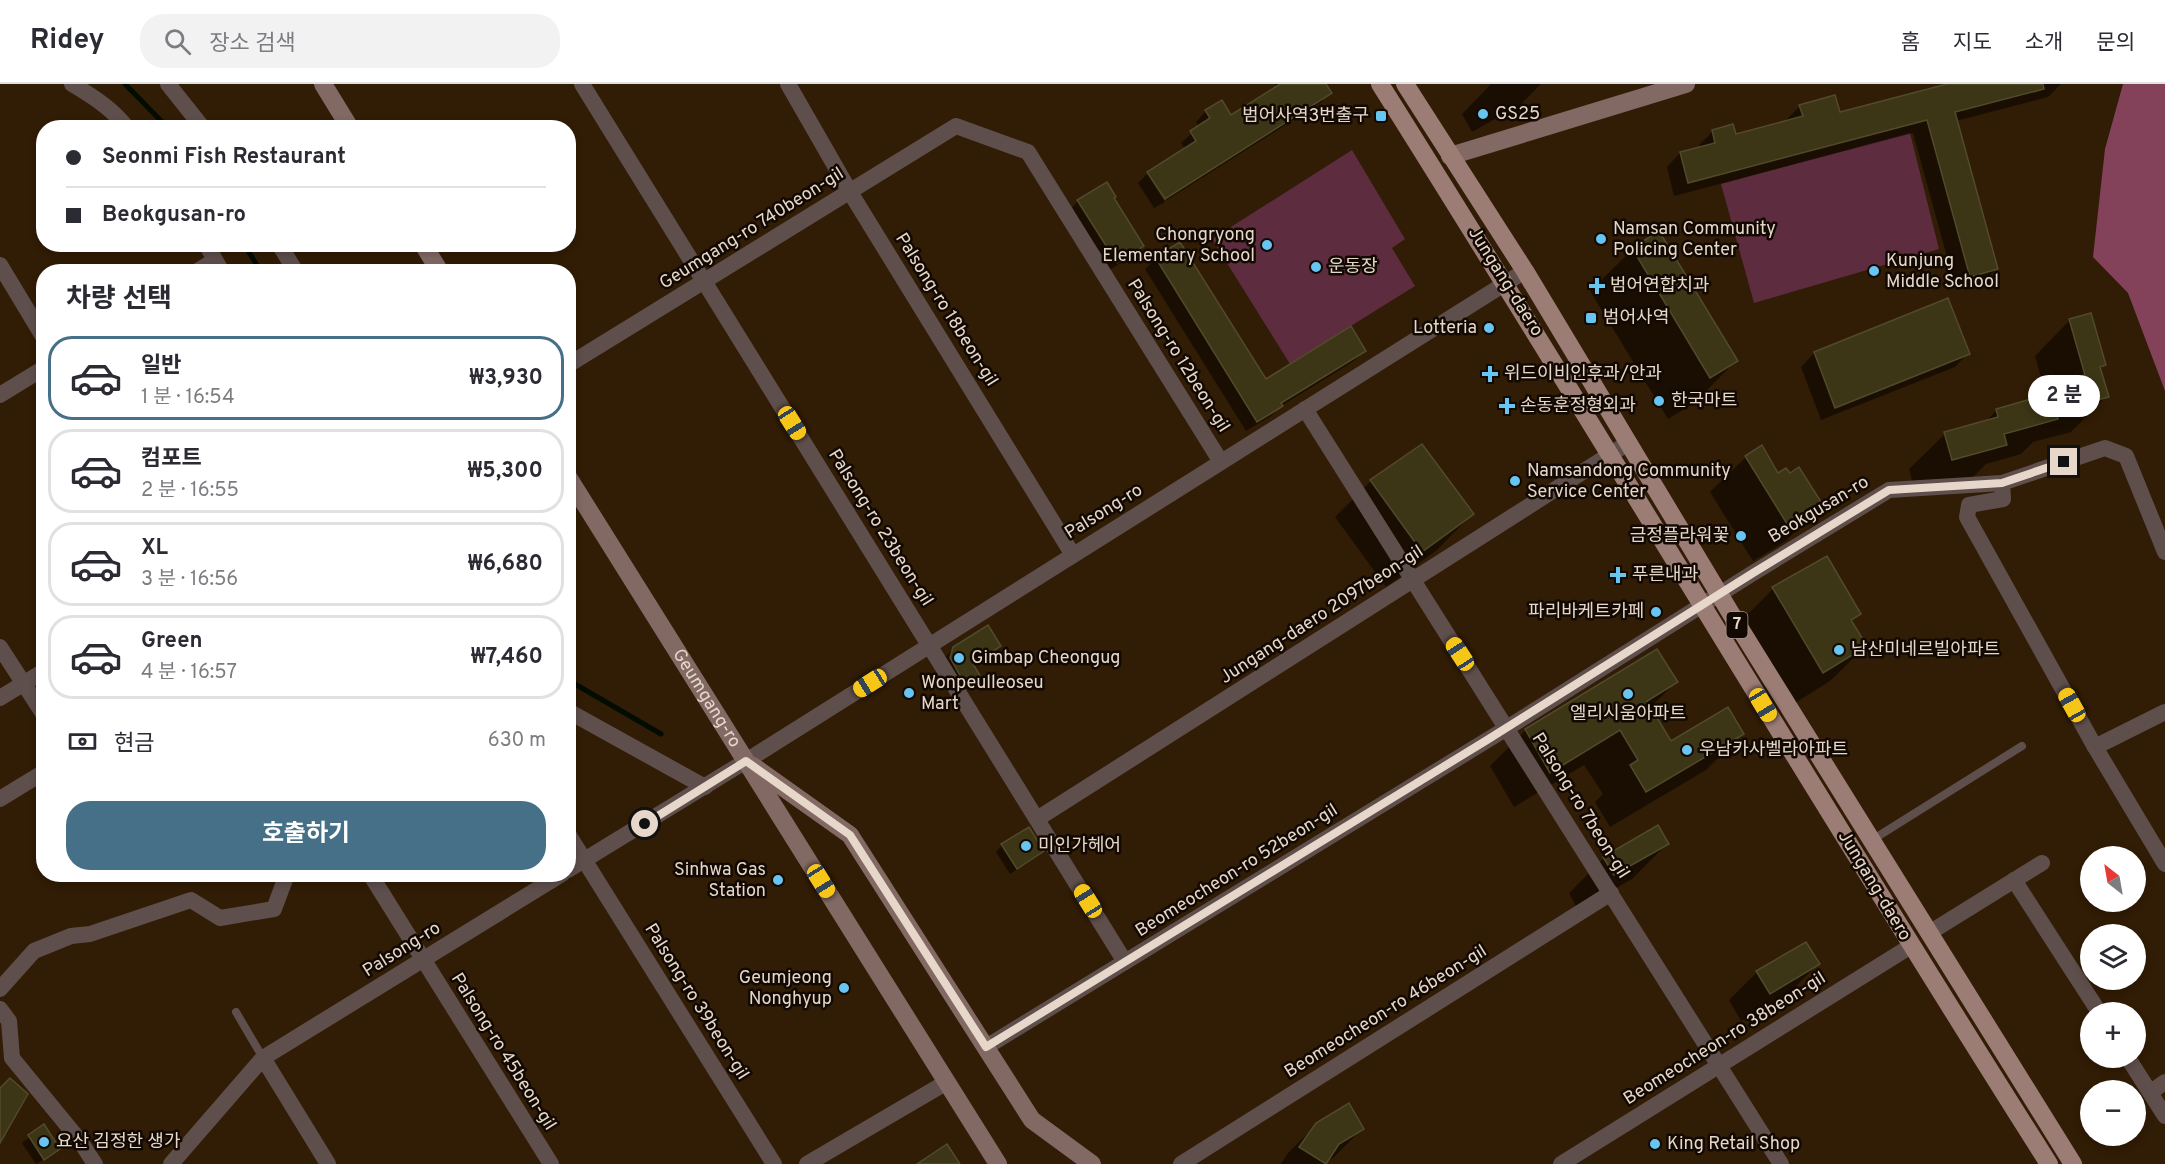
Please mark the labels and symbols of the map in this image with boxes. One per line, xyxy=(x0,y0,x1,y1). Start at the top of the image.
place label: GS25 xyxy=(1495,103,1540,126)
place label: 범어사역3번출구 xyxy=(1242,105,1369,128)
marker: GS25 xyxy=(1476,107,1490,121)
marker: 범어사역3번출구 xyxy=(1374,109,1388,123)
street label: Geumgang-ro 740beon-gil xyxy=(656,163,848,295)
place label: Namsan Community Policing Center xyxy=(1613,218,1776,262)
street label: Jungang-daero xyxy=(1462,223,1548,341)
place label: Chongryong Elementary School xyxy=(1102,224,1255,268)
street label: Palsong-ro 18beon-gil xyxy=(889,229,1003,391)
marker: Namsan Community Policing Center xyxy=(1594,232,1608,246)
marker: Chongryong Elementary School xyxy=(1260,238,1274,252)
place label: Kunjung Middle School xyxy=(1886,250,1999,294)
place label: 운동장 xyxy=(1328,256,1378,279)
marker: 운동장 xyxy=(1309,260,1323,274)
marker: Kunjung Middle School xyxy=(1867,264,1881,278)
street label: Palsong-ro 12beon-gil xyxy=(1121,275,1235,437)
place label: 범어연합치과 xyxy=(1610,275,1710,298)
marker: 범어연합치과 xyxy=(1588,277,1606,295)
place label: 범어사역 xyxy=(1603,307,1669,330)
marker: 범어사역 xyxy=(1584,311,1598,325)
place label: Lotteria xyxy=(1413,317,1477,340)
marker: Lotteria xyxy=(1482,321,1496,335)
place label: 위드이비인후과/안과 xyxy=(1504,363,1662,386)
marker: 위드이비인후과/안과 xyxy=(1481,365,1499,383)
callout: 2 분 xyxy=(2028,375,2100,417)
place label: 한국마트 xyxy=(1671,390,1737,413)
marker: 한국마트 xyxy=(1652,394,1666,408)
place label: 손동훈정형외과 xyxy=(1520,395,1636,418)
marker: 손동훈정형외과 xyxy=(1498,397,1516,415)
car xyxy=(775,403,809,443)
street label: Palsong-ro 23beon-gil xyxy=(822,445,938,611)
route end xyxy=(2050,448,2077,475)
place label: Namsandong Community Service Center xyxy=(1527,460,1731,504)
street label: Beokgusan-ro xyxy=(1765,471,1873,549)
marker: Namsandong Community Service Center xyxy=(1508,474,1522,488)
street label: Palsong-ro xyxy=(1061,479,1147,545)
place label: 금정플라워꽃 xyxy=(1630,525,1729,548)
marker: 금정플라워꽃 xyxy=(1734,529,1748,543)
street label: Jungang-daero 2097beon-gil xyxy=(1216,540,1428,690)
place label: 푸른내과 xyxy=(1632,564,1699,587)
marker: 푸른내과 xyxy=(1609,566,1627,584)
place label: 파리바케트카페 xyxy=(1528,601,1644,624)
marker: 파리바케트카페 xyxy=(1649,605,1663,619)
road number: 7 xyxy=(1726,612,1748,638)
car xyxy=(1443,634,1477,674)
place label: 남산미네르빌아파트 xyxy=(1851,639,2000,662)
marker: 남산미네르빌아파트 xyxy=(1832,643,1846,657)
street label: Geumgang-ro xyxy=(667,645,746,752)
place label: Gimbap Cheongug xyxy=(971,647,1120,670)
marker: Gimbap Cheongug xyxy=(952,651,966,665)
car xyxy=(850,666,890,700)
place label: Wonpeulleoseu Mart xyxy=(921,672,1044,716)
car xyxy=(1746,685,1780,725)
car xyxy=(2055,685,2089,725)
marker: Wonpeulleoseu Mart xyxy=(902,686,916,700)
marker: 엘리시움아파트 xyxy=(1621,687,1635,701)
place label: 엘리시움아파트 xyxy=(1570,703,1686,726)
street label: Palsong-ro 7beon-gil xyxy=(1526,729,1634,883)
place label: 우남카사벨라아파트 xyxy=(1699,739,1848,762)
marker: 우남카사벨라아파트 xyxy=(1680,743,1694,757)
street label: Beomeocheon-ro 52beon-gil xyxy=(1131,799,1343,943)
route start xyxy=(631,810,658,837)
street label: Jungang-daero xyxy=(1832,827,1916,945)
place label: 미인가헤어 xyxy=(1038,835,1121,858)
marker: 미인가헤어 xyxy=(1019,839,1033,853)
north arrow xyxy=(2080,846,2146,912)
place label: Sinhwa Gas Station xyxy=(674,859,766,903)
car xyxy=(804,861,838,901)
marker: Sinhwa Gas Station xyxy=(771,873,785,887)
car xyxy=(1071,881,1105,921)
street label: Palsong-ro xyxy=(359,917,445,983)
street label: Palsong-ro 39beon-gil xyxy=(638,919,754,1085)
street label: Beomeocheon-ro 46beon-gil xyxy=(1281,940,1491,1084)
place label: Geumjeong Nonghyup xyxy=(739,967,832,1011)
street label: Beomeocheon-ro 38beon-gil xyxy=(1620,967,1830,1111)
street label: Palsong-ro 45beon-gil xyxy=(445,969,561,1135)
marker: Geumjeong Nonghyup xyxy=(837,981,851,995)
place label: 요산 김정한 생가 xyxy=(56,1131,181,1154)
place label: King Retail Shop xyxy=(1667,1133,1800,1156)
marker: 요산 김정한 생가 xyxy=(37,1135,51,1149)
marker: King Retail Shop xyxy=(1648,1137,1662,1151)

